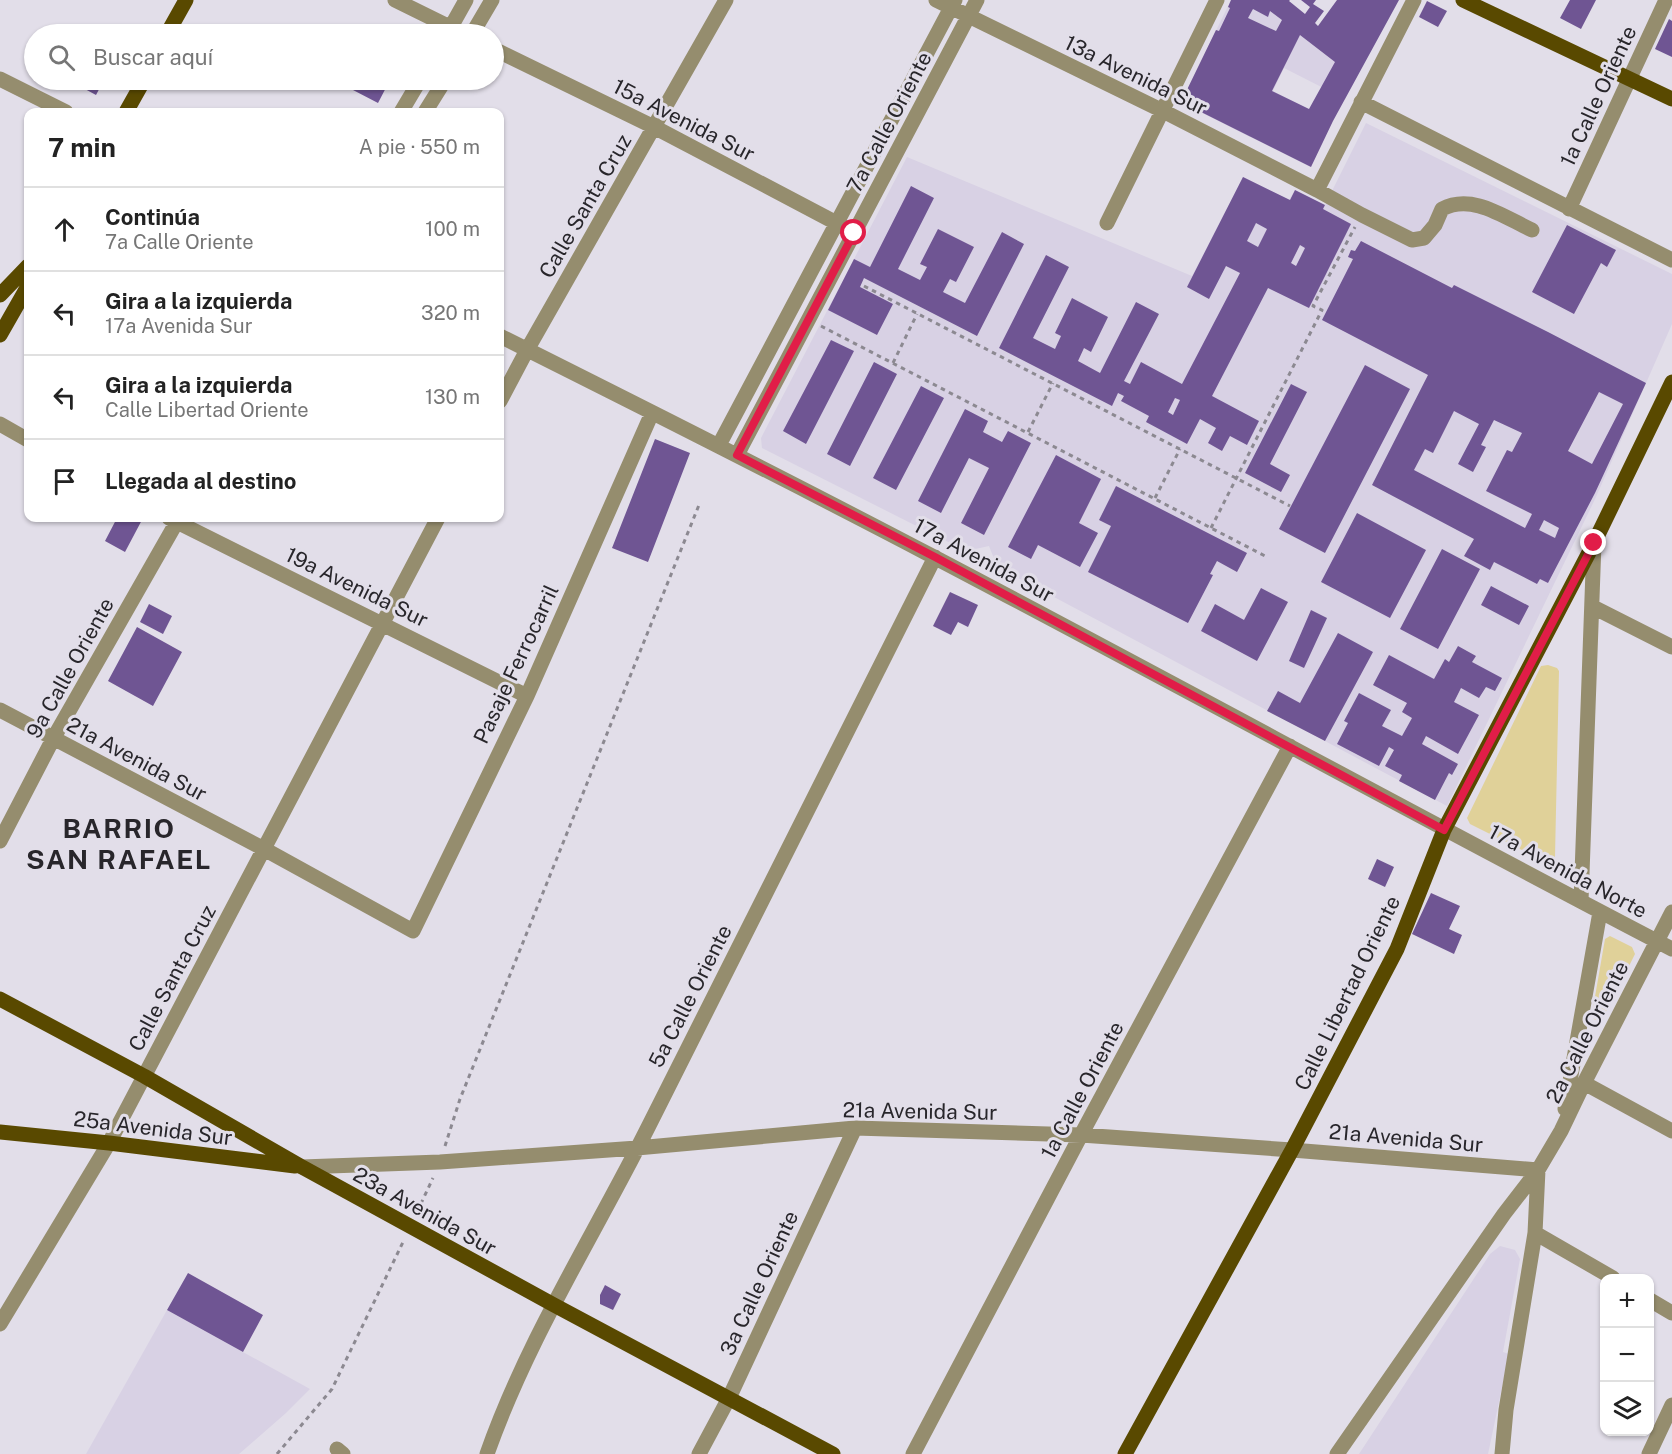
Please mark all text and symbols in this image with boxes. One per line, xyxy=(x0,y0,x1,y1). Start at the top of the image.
street label: 1a Calle Oriente xyxy=(1555,22,1641,170)
search box xyxy=(24,24,504,90)
street label: 13a Avenida Sur xyxy=(1061,30,1211,120)
icon: search xyxy=(45,41,78,74)
text: Buscar aquí xyxy=(93,44,213,70)
street label: 7a Calle Oriente xyxy=(841,47,937,197)
street label: 15a Avenida Sur xyxy=(609,73,759,167)
street label: Calle Santa Cruz xyxy=(534,130,636,282)
text: 7 min xyxy=(48,132,116,163)
text: A pie · 550 m xyxy=(359,135,480,159)
text: Continúa xyxy=(105,204,200,230)
icon: ahead xyxy=(48,213,81,246)
text: 100 m xyxy=(425,217,480,241)
route start xyxy=(840,219,866,245)
text: 7a Calle Oriente xyxy=(105,230,254,254)
text: Gira a la izquierda xyxy=(105,288,292,314)
icon: left xyxy=(48,297,81,330)
text: 320 m xyxy=(421,301,480,325)
text: 17a Avenida Sur xyxy=(105,314,253,338)
text: Gira a la izquierda xyxy=(105,372,292,398)
icon: left xyxy=(48,381,81,414)
text: 130 m xyxy=(425,385,480,409)
text: Calle Libertad Oriente xyxy=(105,398,309,422)
icon: arrive xyxy=(48,465,81,498)
text: Llegada al destino xyxy=(105,468,296,494)
street label: 17a Avenida Sur xyxy=(910,513,1058,607)
route end xyxy=(1580,529,1606,555)
street label: 19a Avenida Sur xyxy=(282,542,432,632)
street label: Pasaje Ferrocarril xyxy=(468,581,564,747)
street label: 9a Calle Oriente xyxy=(21,593,119,743)
street label: 21a Avenida Sur xyxy=(63,712,211,806)
district label: BARRIO SAN RAFAEL xyxy=(26,812,212,875)
street label: 17a Avenida Norte xyxy=(1485,819,1651,923)
street label: Calle Libertad Oriente xyxy=(1289,891,1405,1095)
street label: Calle Santa Cruz xyxy=(123,901,221,1055)
street label: 5a Calle Oriente xyxy=(643,920,737,1072)
street label: 2a Calle Oriente xyxy=(1540,957,1634,1107)
street label: 1a Calle Oriente xyxy=(1035,1017,1129,1163)
street label: 21a Avenida Sur xyxy=(842,1097,998,1125)
street label: 25a Avenida Sur xyxy=(72,1106,234,1150)
street label: 21a Avenida Sur xyxy=(1328,1119,1484,1157)
street label: 23a Avenida Sur xyxy=(349,1161,501,1261)
street label: 3a Calle Oriente xyxy=(715,1207,803,1359)
map controls xyxy=(1600,1274,1654,1436)
button: + xyxy=(1600,1274,1654,1328)
button: − xyxy=(1600,1328,1654,1382)
button: layers xyxy=(1600,1382,1654,1436)

